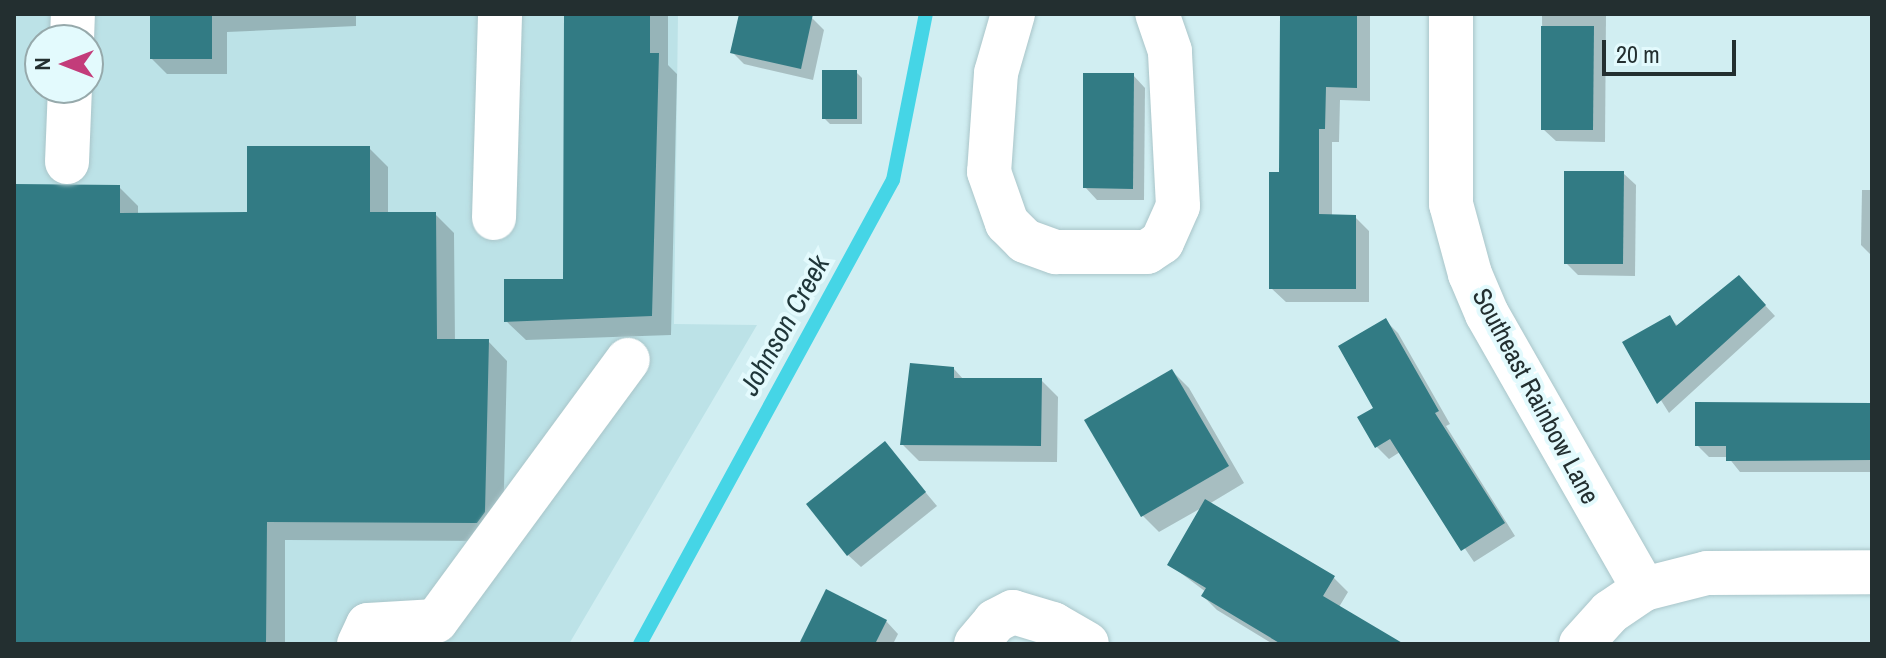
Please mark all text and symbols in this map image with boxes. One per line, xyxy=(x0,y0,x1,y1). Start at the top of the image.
north arrow xyxy=(24,24,104,104)
scale bar xyxy=(1606,24,1740,74)
text: 20 m xyxy=(1616,38,1660,70)
text: N xyxy=(27,57,57,71)
water label: Johnson Creek xyxy=(732,249,836,401)
street label: Southeast Rainbow Lane xyxy=(1466,283,1606,509)

